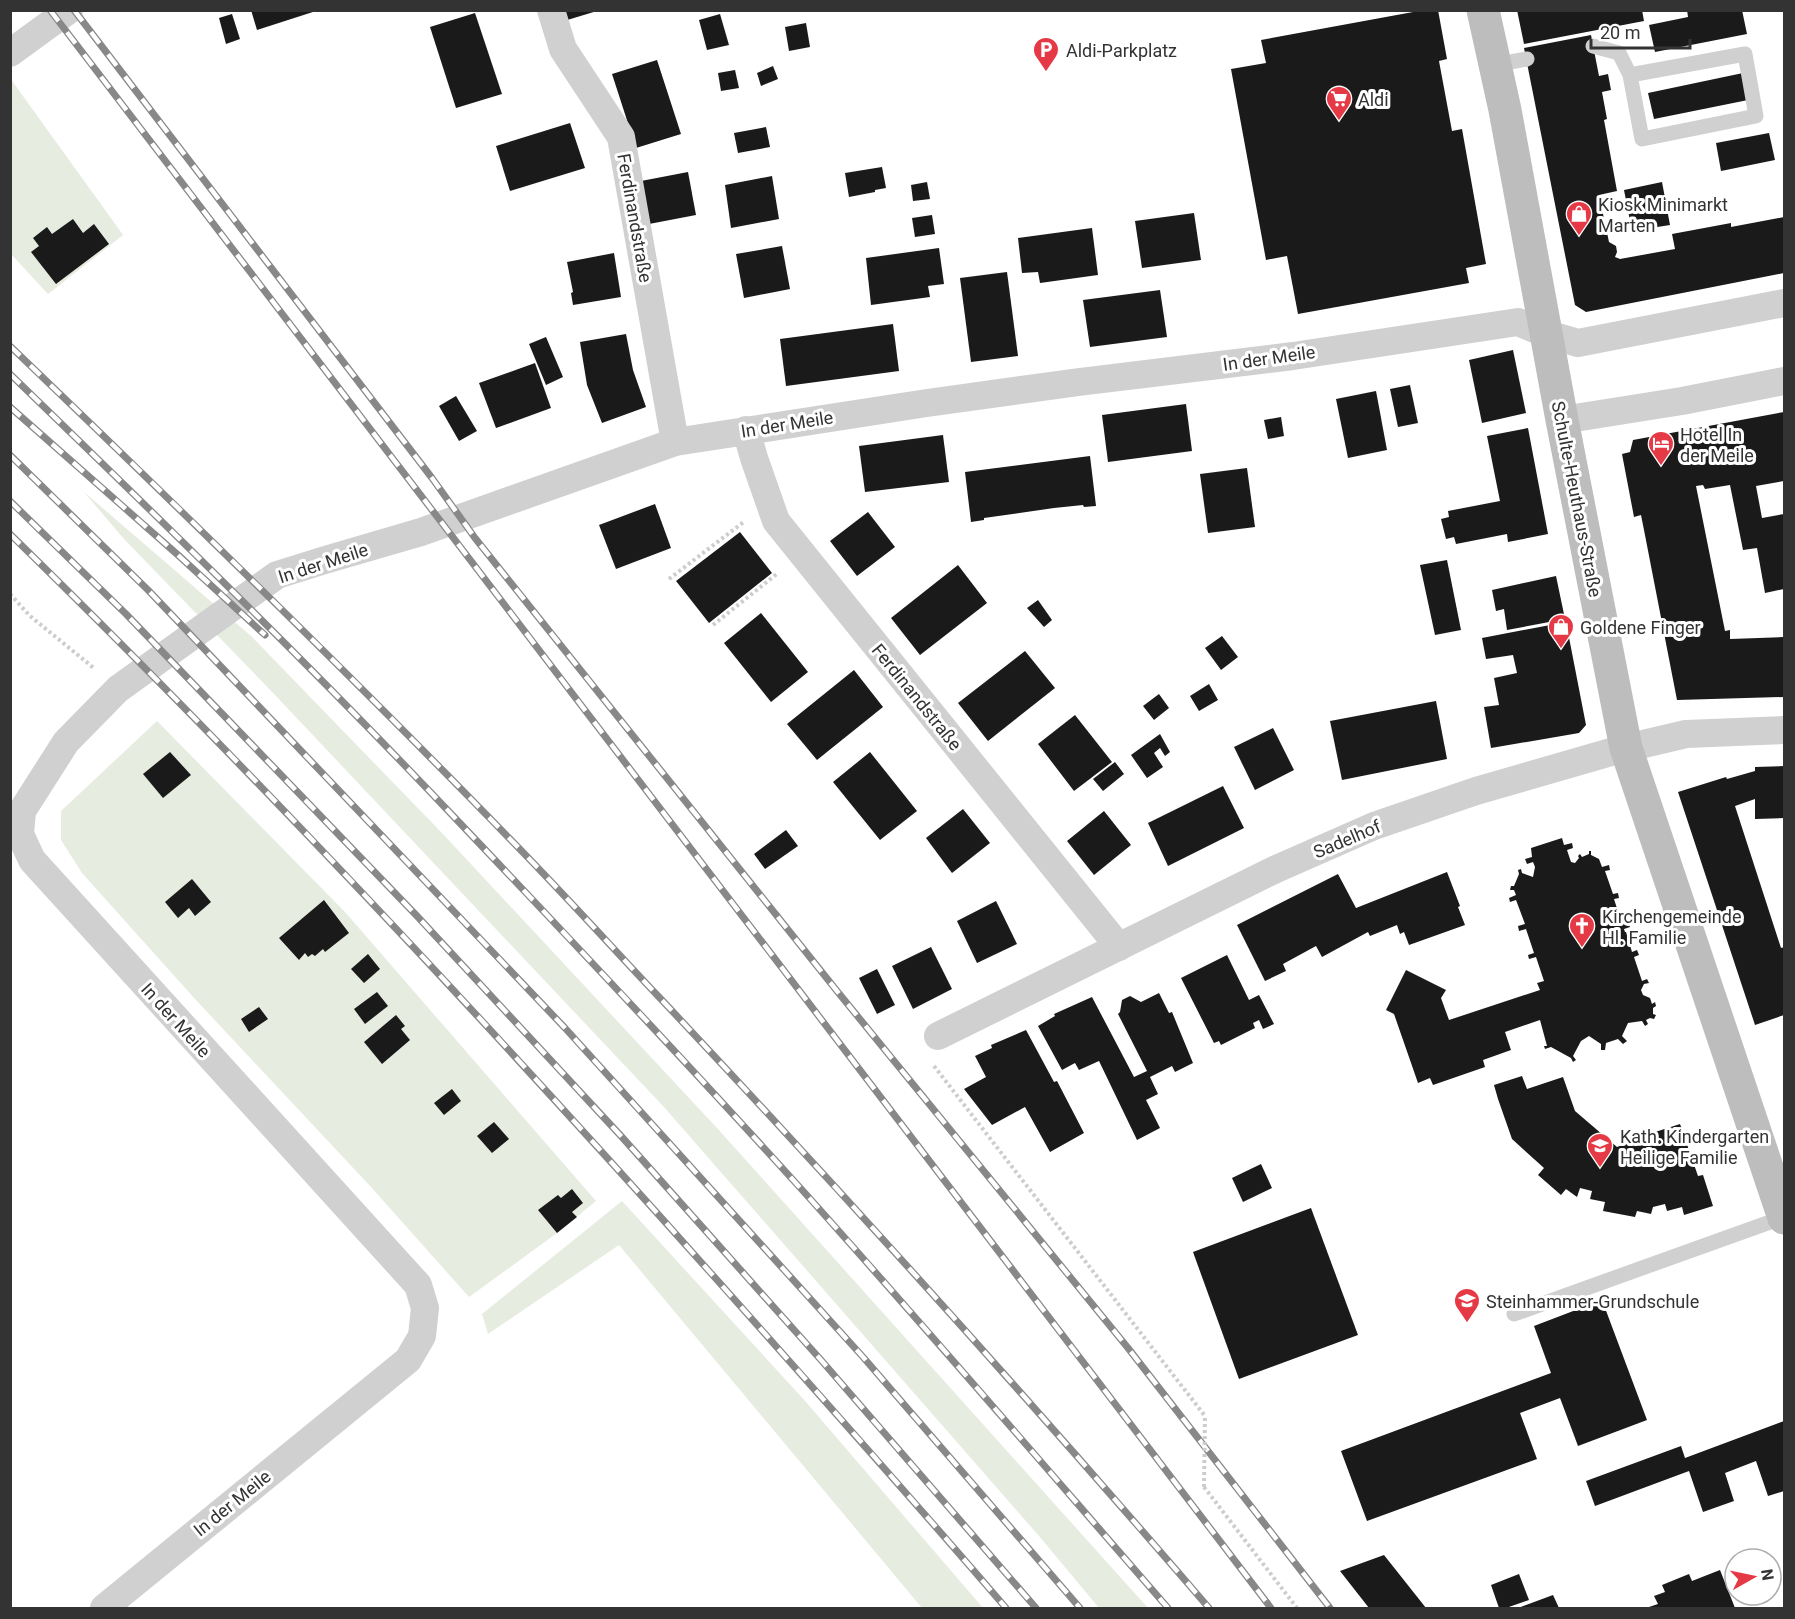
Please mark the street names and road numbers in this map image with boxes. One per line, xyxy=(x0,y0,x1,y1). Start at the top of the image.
street label: Ferdinandstraße xyxy=(613,152,657,284)
street label: In der Meile xyxy=(1221,341,1317,375)
street label: Schulte-Heuthaus-Straße xyxy=(1548,399,1606,599)
street label: In der Meile xyxy=(739,406,835,442)
street label: In der Meile xyxy=(275,539,371,587)
street label: Ferdinandstraße xyxy=(868,640,966,754)
street label: Sadelhof xyxy=(1310,815,1384,863)
street label: In der Meile xyxy=(137,978,215,1062)
street label: In der Meile xyxy=(189,1466,275,1540)

